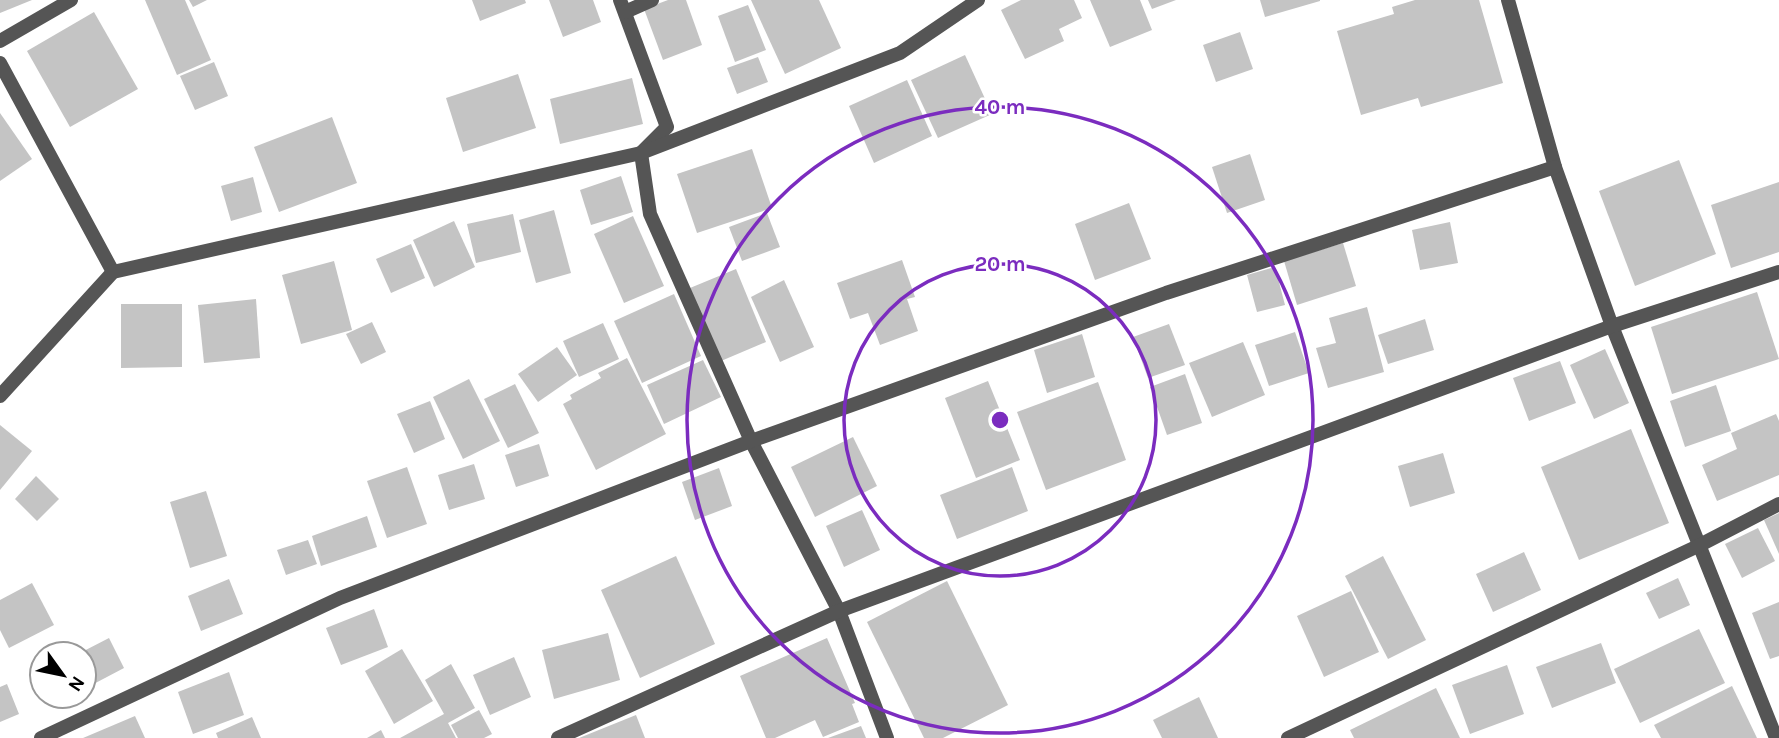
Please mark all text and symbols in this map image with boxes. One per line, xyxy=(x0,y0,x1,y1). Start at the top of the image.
text: 40 m xyxy=(974,95,1026,119)
text: 20 m xyxy=(974,252,1026,276)
centre of rings xyxy=(988,408,1012,432)
north arrow xyxy=(28,640,98,710)
text: N xyxy=(63,672,89,695)

